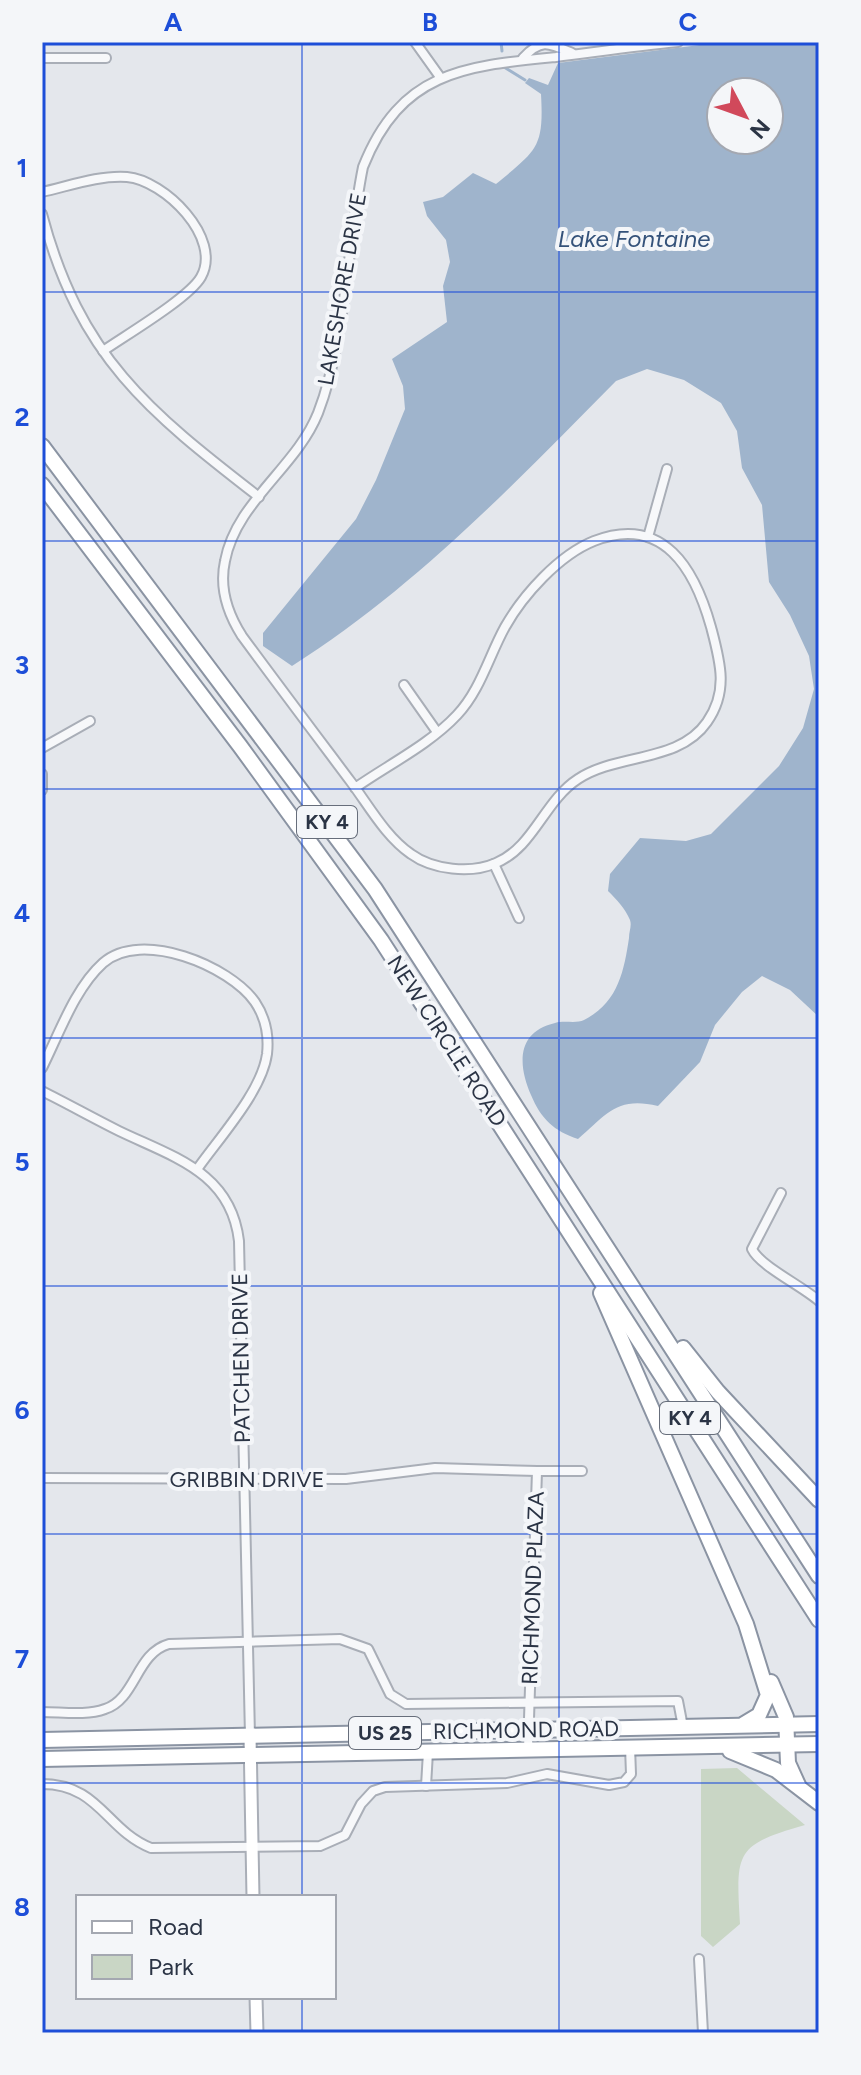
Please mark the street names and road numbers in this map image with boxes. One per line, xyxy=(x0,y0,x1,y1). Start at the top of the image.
street label: LAKESHORE DRIVE xyxy=(312,191,372,387)
road number: KY 4 xyxy=(297,806,357,838)
street label: NEW CIRCLE ROAD xyxy=(382,950,512,1132)
street label: PATCHEN DRIVE xyxy=(226,1273,256,1443)
road number: KY 4 xyxy=(660,1402,720,1434)
street label: GRIBBIN DRIVE xyxy=(170,1466,324,1493)
street label: RICHMOND PLAZA xyxy=(516,1491,550,1685)
street label: RICHMOND ROAD xyxy=(433,1715,619,1745)
road number: US 25 xyxy=(349,1717,421,1749)

